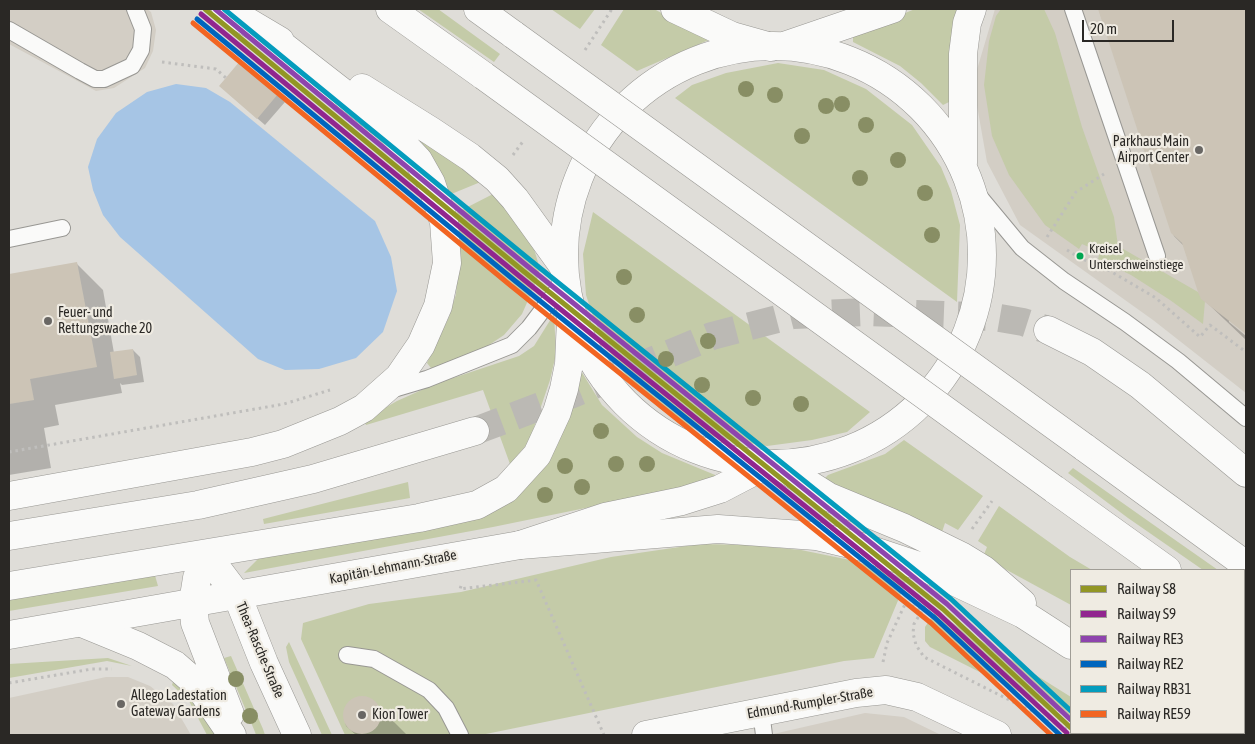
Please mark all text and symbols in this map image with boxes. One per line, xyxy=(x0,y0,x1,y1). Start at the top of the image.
scale bar xyxy=(1085,10,1178,42)
text: 20 m xyxy=(1090,20,1117,37)
place label: Parkhaus Main Airport Center xyxy=(1113,134,1189,166)
marker: Parkhaus Main Airport Center xyxy=(1193,144,1205,156)
place label: Kreisel Unterschweinstiege xyxy=(1089,241,1183,272)
marker: Kreisel Unterschweinstiege xyxy=(1075,251,1085,261)
place label: Feuer- und Rettungswache 20 xyxy=(58,305,152,338)
marker: Feuer- und Rettungswache 20 xyxy=(42,315,54,327)
street label: Kapitän-Lehmann-Straße xyxy=(328,546,458,588)
legend xyxy=(1070,569,1245,734)
text: Railway S8 xyxy=(1117,580,1176,597)
street label: Thea-Rasche-Straße xyxy=(232,600,288,700)
text: Railway S9 xyxy=(1117,605,1176,622)
text: Railway RE3 xyxy=(1117,630,1184,647)
text: Railway RE2 xyxy=(1117,655,1184,672)
text: Railway RB31 xyxy=(1117,680,1191,697)
street label: Edmund-Rumpler-Straße xyxy=(746,684,874,722)
place label: Allego Ladestation Gateway Gardens xyxy=(131,688,227,720)
marker: Allego Ladestation Gateway Gardens xyxy=(115,698,127,710)
text: Railway RE59 xyxy=(1117,705,1191,722)
place label: Kion Tower xyxy=(372,707,428,723)
marker: Kion Tower xyxy=(356,709,368,721)

